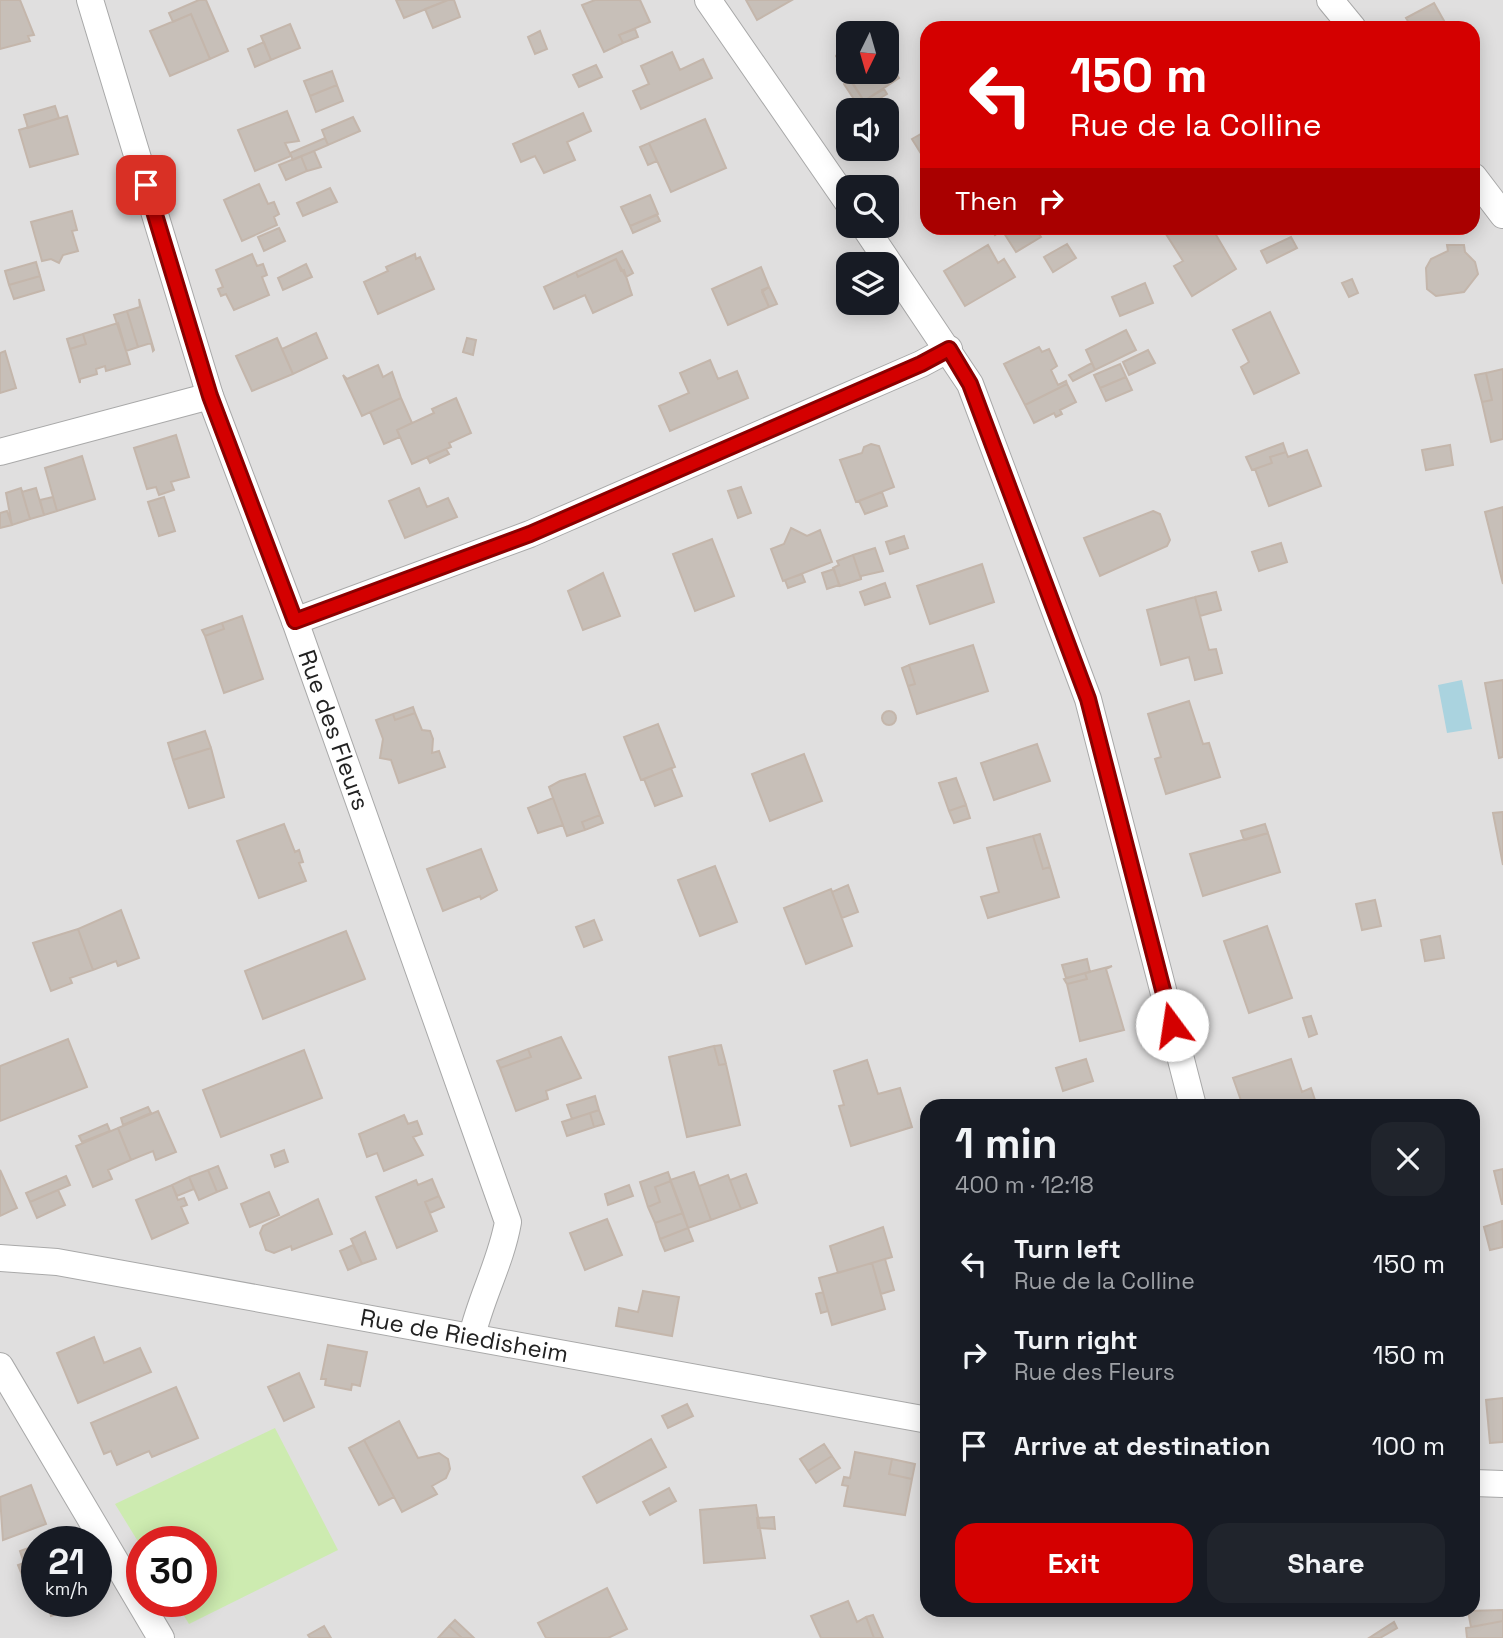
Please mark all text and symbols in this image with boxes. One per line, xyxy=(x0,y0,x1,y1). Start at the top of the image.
north arrow xyxy=(836,21,900,84)
map controls xyxy=(836,21,899,315)
text: 150 m xyxy=(1070,44,1208,106)
icon: left xyxy=(955,49,1046,140)
button: sound xyxy=(836,98,899,161)
text: Rue de la Colline xyxy=(1070,105,1322,145)
pin xyxy=(116,155,176,215)
icon: arrive xyxy=(127,166,165,204)
button: search xyxy=(836,175,899,238)
icon: right xyxy=(1032,182,1070,220)
text: Then xyxy=(955,184,1018,218)
button: layers xyxy=(836,252,899,315)
street label: Rue des Fleurs xyxy=(291,646,377,814)
position arrow xyxy=(1135,988,1209,1062)
text: 1 min xyxy=(955,1117,1058,1170)
button: close xyxy=(1371,1122,1445,1196)
text: 400 m · 12:18 xyxy=(955,1170,1094,1200)
text: Turn left xyxy=(1014,1232,1121,1266)
icon: left xyxy=(955,1245,993,1283)
text: 150 m xyxy=(1373,1247,1445,1281)
text: Rue de la Colline xyxy=(1014,1266,1195,1296)
street label: Rue de Riedisheim xyxy=(358,1301,571,1369)
text: Turn right xyxy=(1014,1323,1138,1357)
icon: right xyxy=(955,1336,993,1374)
text: 150 m xyxy=(1373,1338,1445,1372)
text: Rue des Fleurs xyxy=(1014,1357,1175,1387)
icon: arrive xyxy=(955,1427,993,1465)
text: Arrive at destination xyxy=(1014,1429,1271,1463)
text: 100 m xyxy=(1372,1429,1445,1463)
button: Exit xyxy=(955,1523,1193,1603)
button: Share xyxy=(1207,1523,1445,1603)
speed limit sign: 30 xyxy=(126,1526,217,1617)
text: 21 xyxy=(48,1540,85,1584)
text: km/h xyxy=(45,1577,88,1600)

